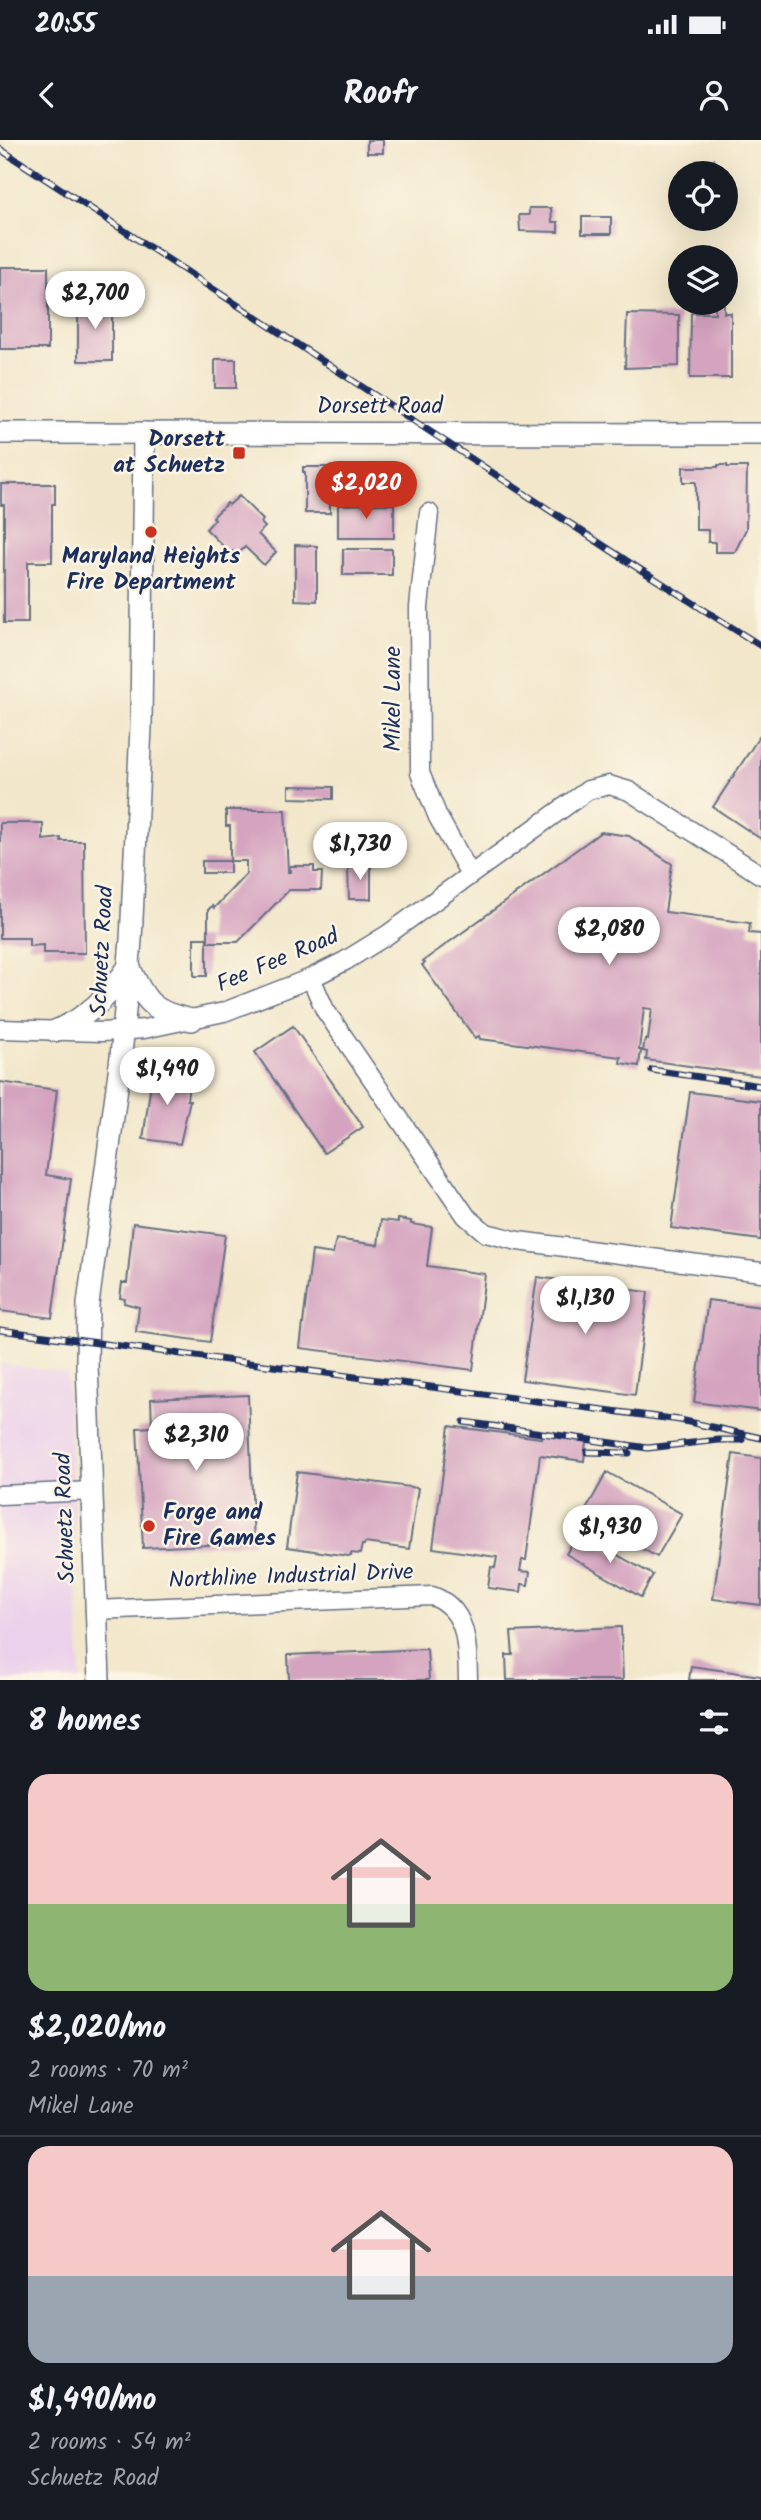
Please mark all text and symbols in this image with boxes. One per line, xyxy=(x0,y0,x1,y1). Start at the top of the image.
text: 20:55 xyxy=(35,4,96,46)
text: Roofr xyxy=(344,69,417,120)
icon: back xyxy=(28,76,66,114)
icon: person xyxy=(695,76,733,114)
map controls xyxy=(668,161,738,315)
button: locate xyxy=(668,161,738,231)
button: layers xyxy=(668,245,738,315)
pin: $2,700 xyxy=(38,272,152,331)
text: $2,700 xyxy=(61,276,129,312)
street label: Dorsett Road xyxy=(317,389,444,425)
place label: Dorsett at Schuetz xyxy=(113,422,226,484)
marker: Dorsett at Schuetz xyxy=(231,445,247,461)
pin: $2,020 xyxy=(309,462,423,521)
text: $2,020 xyxy=(331,466,401,502)
marker: Maryland Heights Fire Department xyxy=(143,524,159,540)
place label: Maryland Heights Fire Department xyxy=(62,539,241,601)
street label: Mikel Lane xyxy=(376,646,412,752)
pin: $1,730 xyxy=(303,822,417,882)
text: $1,730 xyxy=(329,827,391,863)
street label: Schuetz Road xyxy=(82,884,124,1017)
pin: $2,080 xyxy=(552,908,666,967)
text: $2,080 xyxy=(574,912,644,948)
street label: Fee Fee Road xyxy=(211,919,345,1003)
pin: $1,490 xyxy=(110,1048,224,1107)
text: $1,490 xyxy=(136,1052,198,1088)
pin: $1,130 xyxy=(528,1276,642,1336)
text: $1,130 xyxy=(556,1281,614,1317)
pin: $2,310 xyxy=(139,1414,253,1473)
text: $2,310 xyxy=(164,1418,228,1454)
street label: Schuetz Road xyxy=(46,1452,86,1584)
place label: Forge and Fire Games xyxy=(163,1495,276,1557)
pin: $1,930 xyxy=(553,1506,667,1565)
text: $1,930 xyxy=(579,1510,641,1546)
marker: Forge and Fire Games xyxy=(141,1518,157,1534)
street label: Northline Industrial Drive xyxy=(168,1555,414,1599)
text: 8 homes xyxy=(28,1698,141,1746)
icon: filters xyxy=(695,1703,733,1741)
icon: home xyxy=(318,1820,444,1946)
text: $2,020/mo xyxy=(28,2005,166,2053)
text: 2 rooms · 70 m² xyxy=(28,2053,188,2089)
text: Mikel Lane xyxy=(28,2089,134,2125)
icon: home xyxy=(318,2192,444,2318)
text: $1,490/mo xyxy=(28,2377,156,2425)
text: 2 rooms · 54 m² xyxy=(28,2425,191,2461)
text: Schuetz Road xyxy=(28,2461,159,2497)

